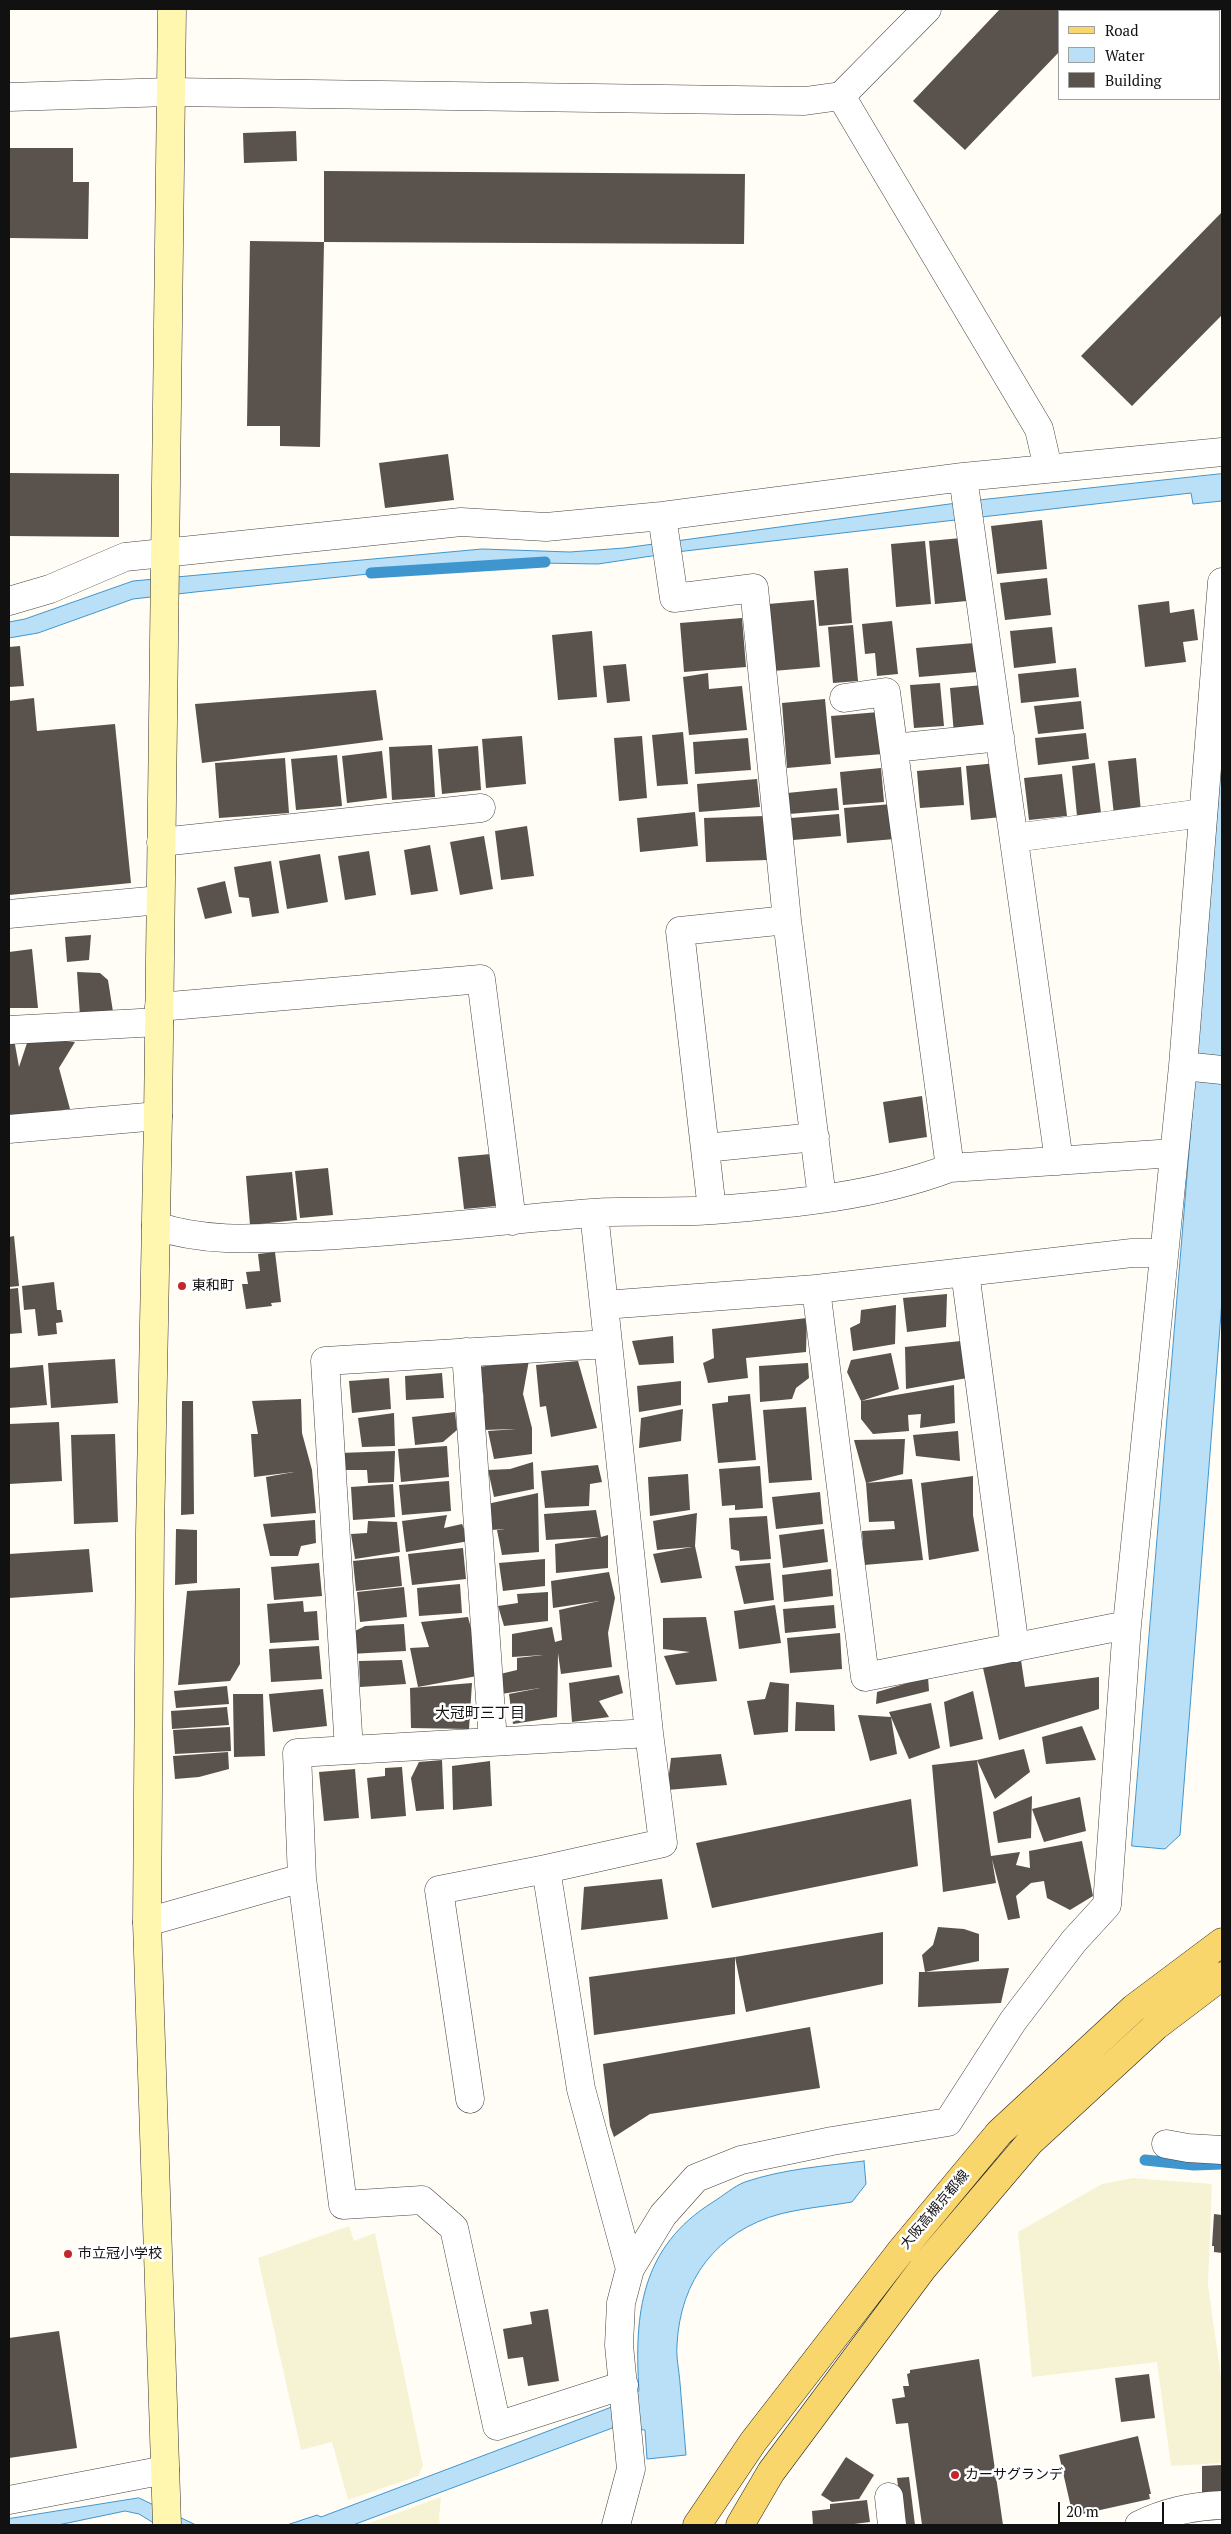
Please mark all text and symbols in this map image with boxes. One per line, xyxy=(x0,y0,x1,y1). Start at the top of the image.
legend xyxy=(1058,10,1221,100)
text: Road xyxy=(1105,20,1138,40)
text: Water xyxy=(1105,45,1144,65)
text: Building xyxy=(1105,70,1162,90)
place label: 東和町 xyxy=(192,1278,234,1294)
marker: 東和町 xyxy=(176,1280,188,1292)
district label: 大冠町三丁目 xyxy=(435,1705,525,1723)
street label: 大阪高槻京都線 xyxy=(897,2167,973,2253)
place label: 市立冠小学校 xyxy=(78,2246,162,2262)
marker: 市立冠小学校 xyxy=(62,2248,74,2260)
place label: カーサグランデ xyxy=(965,2467,1063,2483)
marker: カーサグランデ xyxy=(949,2469,961,2481)
scale bar xyxy=(1061,2492,1167,2524)
text: 20 m xyxy=(1066,2501,1099,2521)

